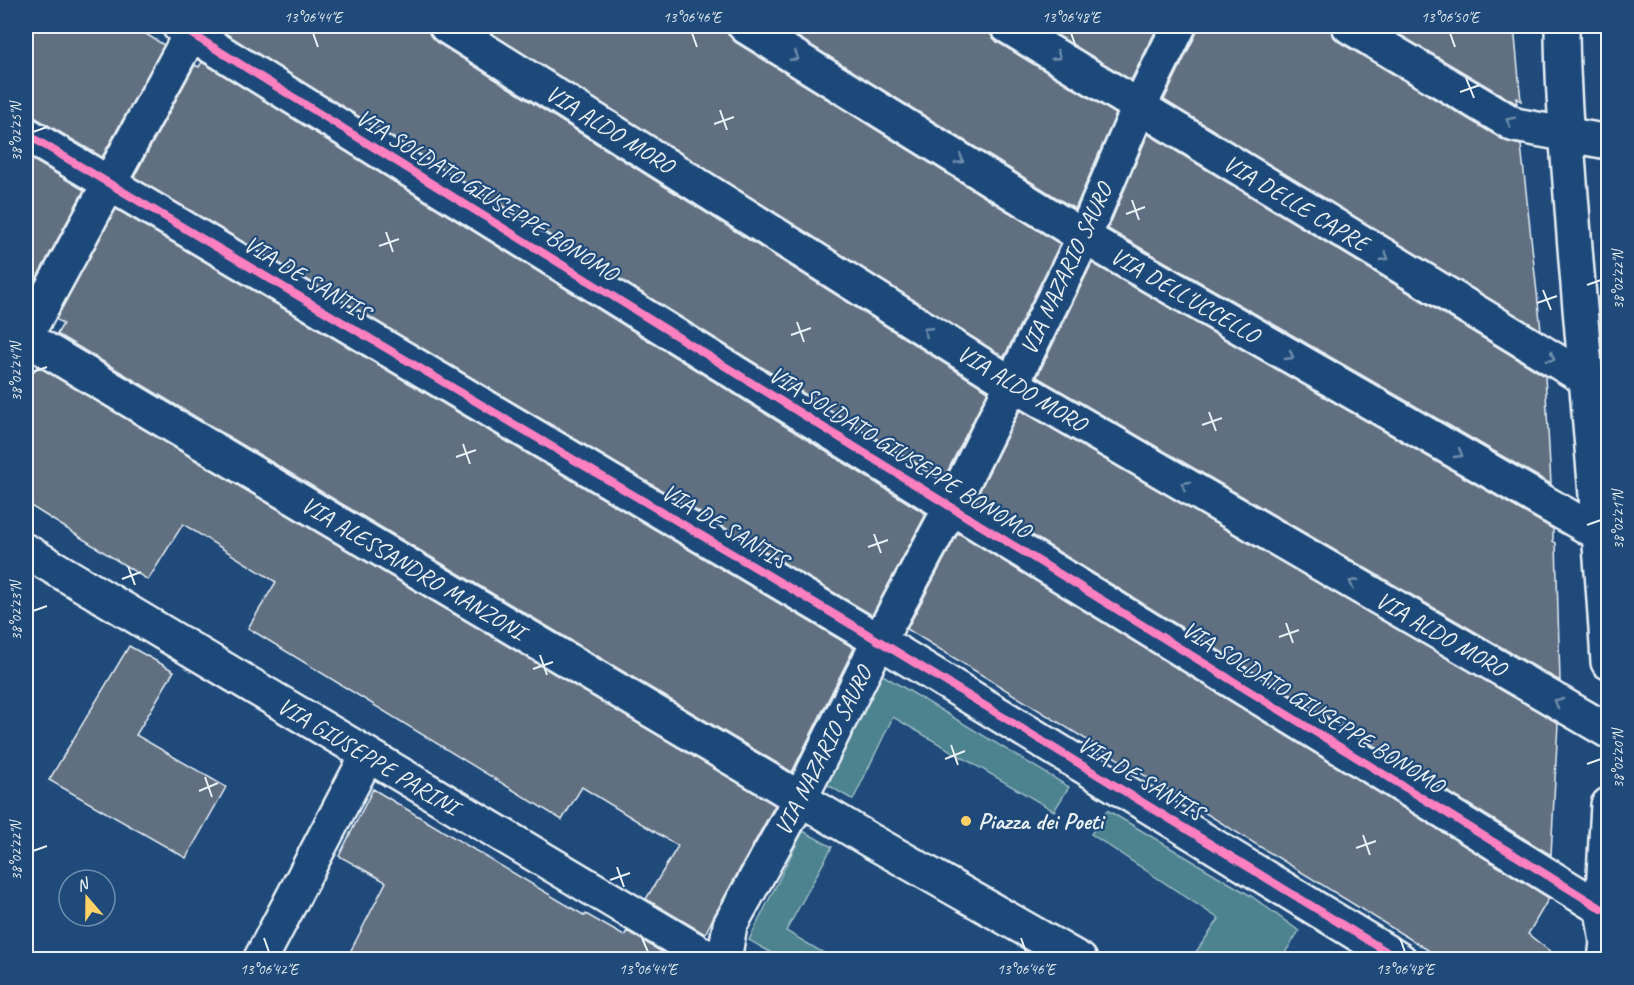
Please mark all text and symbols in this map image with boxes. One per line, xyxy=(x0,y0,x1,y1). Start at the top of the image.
text: 13°06'44"E xyxy=(284,8,344,27)
text: 13°06'46"E xyxy=(663,8,723,27)
text: 13°06'48"E xyxy=(1042,8,1102,27)
text: 13°06'50"E xyxy=(1421,8,1481,27)
one-way arrow xyxy=(789,49,799,61)
one-way arrow xyxy=(1051,49,1061,61)
street label: VIA ALDO MORO xyxy=(540,78,682,182)
text: 38°02'25"N xyxy=(7,99,26,162)
street label: VIA SOLDATO GIUSEPPE BONOMO xyxy=(350,102,626,290)
one-way arrow xyxy=(1505,117,1516,129)
street label: VIA DELLE CAPRE xyxy=(1218,148,1376,260)
one-way arrow xyxy=(954,152,964,164)
street label: VIA NAZARIO SAURO xyxy=(1013,176,1120,359)
street label: VIA DE SANTIS xyxy=(238,229,378,329)
street label: VIA DELL'UCCELLO xyxy=(1105,240,1267,351)
text: 38°02'22"N xyxy=(1609,247,1628,310)
one-way arrow xyxy=(1379,249,1389,261)
one-way arrow xyxy=(923,326,933,338)
street label: VIA ALDO MORO xyxy=(952,338,1095,440)
text: 38°02'24"N xyxy=(7,339,26,402)
one-way arrow xyxy=(1284,349,1294,360)
one-way arrow xyxy=(1545,351,1555,363)
street label: VIA SOLDATO GIUSEPPE BONOMO xyxy=(763,359,1039,547)
one-way arrow xyxy=(1453,446,1463,458)
street label: VIA DE SANTIS xyxy=(656,477,796,577)
one-way arrow xyxy=(1181,480,1191,492)
text: 38°02'21"N xyxy=(1609,487,1628,550)
street label: VIA ALESSANDRO MANZONI xyxy=(296,489,534,649)
text: 38°02'23"N xyxy=(7,578,26,641)
one-way arrow xyxy=(1349,579,1359,590)
street label: VIA ALDO MORO xyxy=(1371,585,1514,685)
street label: VIA SOLDATO GIUSEPPE BONOMO xyxy=(1176,614,1452,802)
street label: VIA NAZARIO SAURO xyxy=(767,659,880,841)
street label: VIA GIUSEPPE PARINI xyxy=(272,690,468,824)
one-way arrow xyxy=(1554,698,1564,709)
text: 38°02'20"N xyxy=(1609,726,1628,789)
street label: VIA DE SANTIS xyxy=(1072,729,1212,829)
place label: Piazza dei Poeti xyxy=(978,806,1106,836)
marker: Piazza dei Poeti xyxy=(959,814,973,828)
text: 38°02'22"N xyxy=(7,818,26,881)
north arrow xyxy=(57,868,117,928)
text: N xyxy=(74,873,93,896)
text: 13°06'42"E xyxy=(240,960,300,979)
text: 13°06'44"E xyxy=(619,960,679,979)
text: 13°06'46"E xyxy=(997,960,1057,979)
text: 13°06'48"E xyxy=(1376,960,1436,979)

